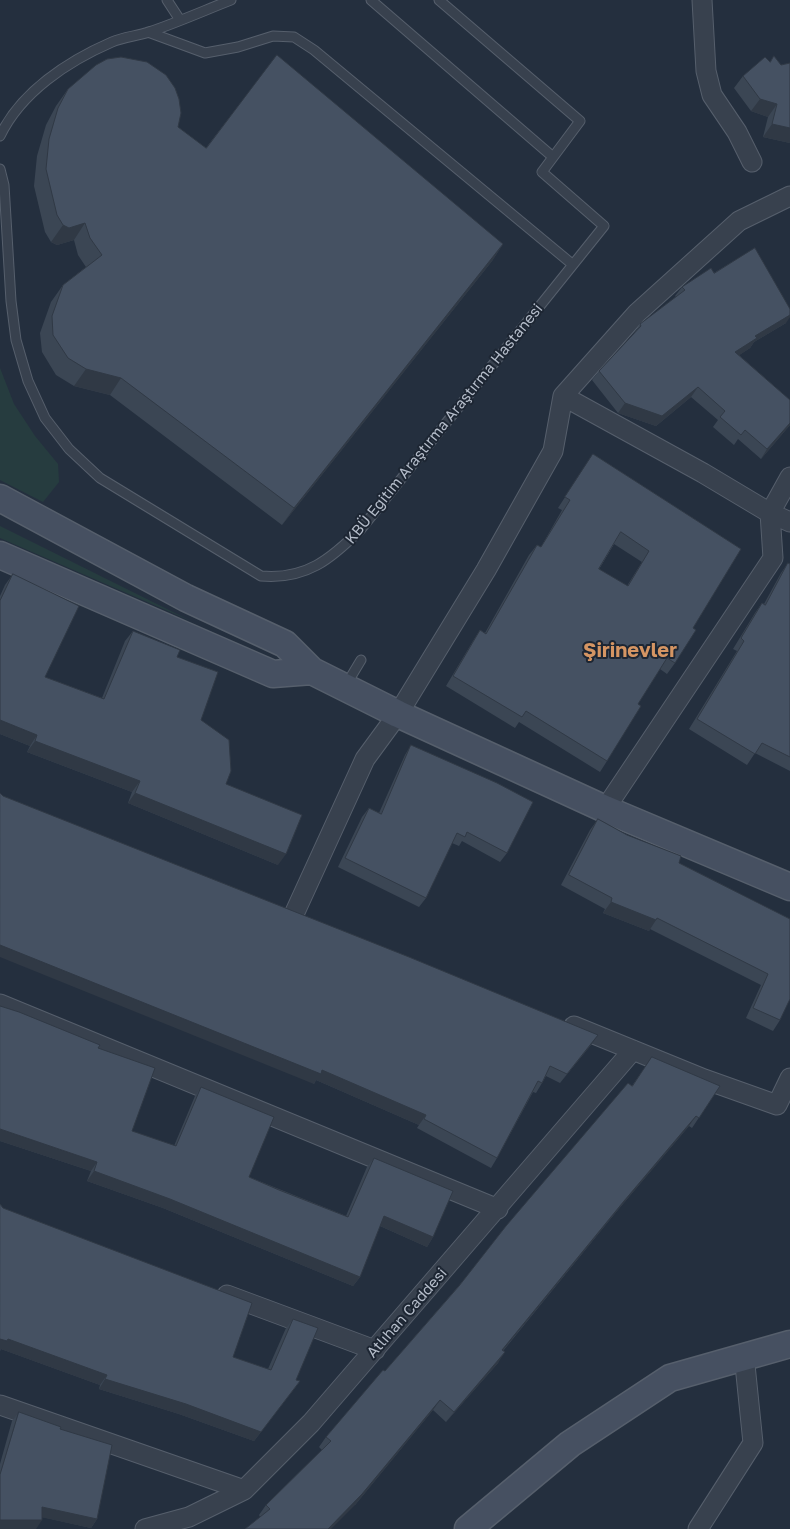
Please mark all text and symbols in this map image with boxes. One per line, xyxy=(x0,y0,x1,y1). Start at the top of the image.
street label: KBÜ Eğitim Araştırma Araştırma Hastanesi xyxy=(341,300,547,548)
district label: Şirinevler xyxy=(583,639,677,663)
street label: Atlıhan Caddesi xyxy=(363,1265,451,1361)

